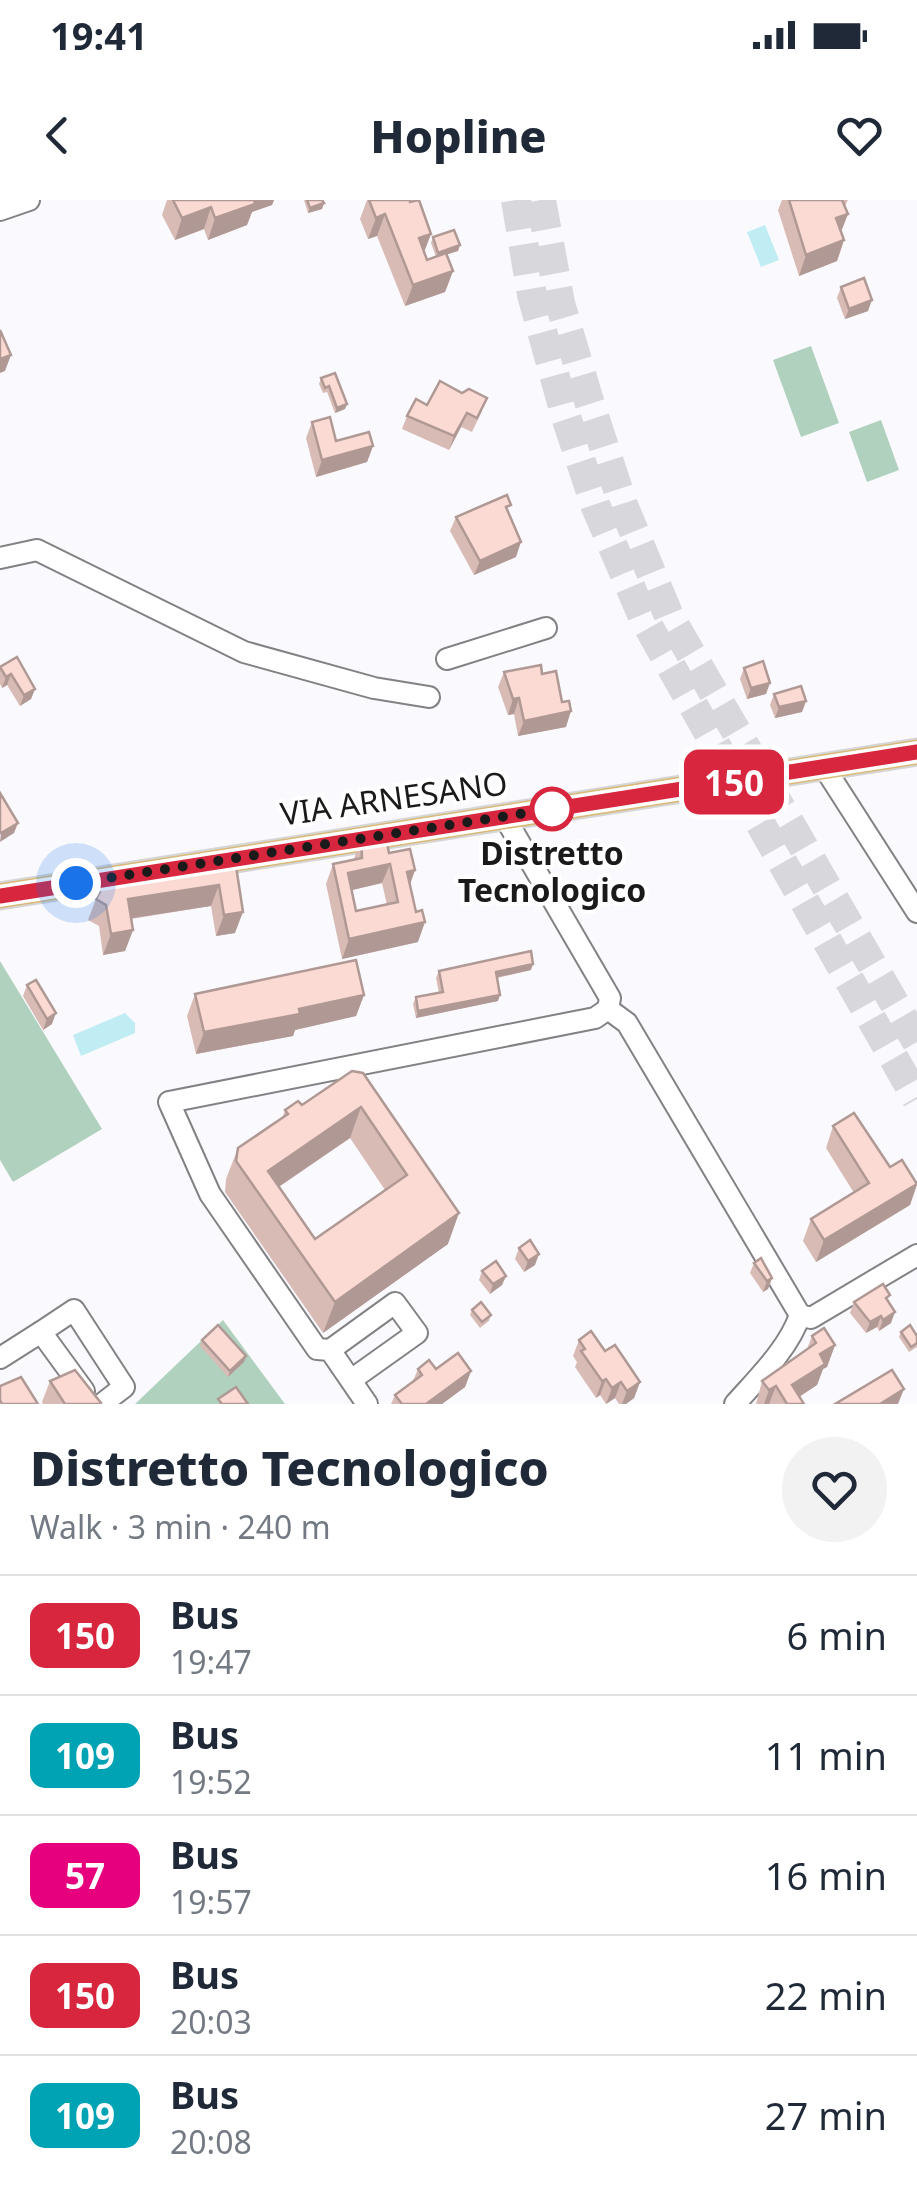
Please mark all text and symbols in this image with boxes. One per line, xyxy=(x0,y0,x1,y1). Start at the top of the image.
text: 19:41 xyxy=(50,9,148,61)
text: Hopline xyxy=(370,105,547,166)
icon: back xyxy=(30,108,85,163)
icon: heart xyxy=(832,108,887,163)
line badge: 150 xyxy=(676,750,792,814)
text: 150 xyxy=(704,759,764,806)
street label: VIA ARNESANO xyxy=(278,760,510,835)
marker: Distretto Tecnologico xyxy=(531,788,573,830)
place label: Distretto Tecnologico xyxy=(458,831,646,911)
your location xyxy=(51,858,101,908)
text: Distretto Tecnologico xyxy=(30,1435,549,1500)
button: heart xyxy=(782,1437,887,1542)
text: Walk · 3 min · 240 m xyxy=(30,1505,331,1548)
text: Bus xyxy=(170,1588,239,1640)
text: 6 min xyxy=(787,1609,887,1661)
text: 150 xyxy=(55,1612,115,1659)
text: 19:47 xyxy=(170,1640,252,1683)
text: Bus xyxy=(170,1708,239,1760)
text: 11 min xyxy=(765,1729,887,1781)
text: 109 xyxy=(55,1732,115,1779)
text: 19:52 xyxy=(170,1760,252,1803)
text: Bus xyxy=(170,1828,239,1880)
text: 16 min xyxy=(765,1849,887,1901)
text: 57 xyxy=(65,1852,105,1899)
text: 19:57 xyxy=(170,1880,252,1923)
text: Bus xyxy=(170,1948,239,2000)
text: 22 min xyxy=(765,1969,887,2021)
text: 150 xyxy=(55,1972,115,2019)
text: 20:03 xyxy=(170,2000,252,2043)
text: Bus xyxy=(170,2068,239,2120)
text: 27 min xyxy=(765,2089,887,2141)
text: 109 xyxy=(55,2092,115,2139)
text: 20:08 xyxy=(170,2120,252,2163)

